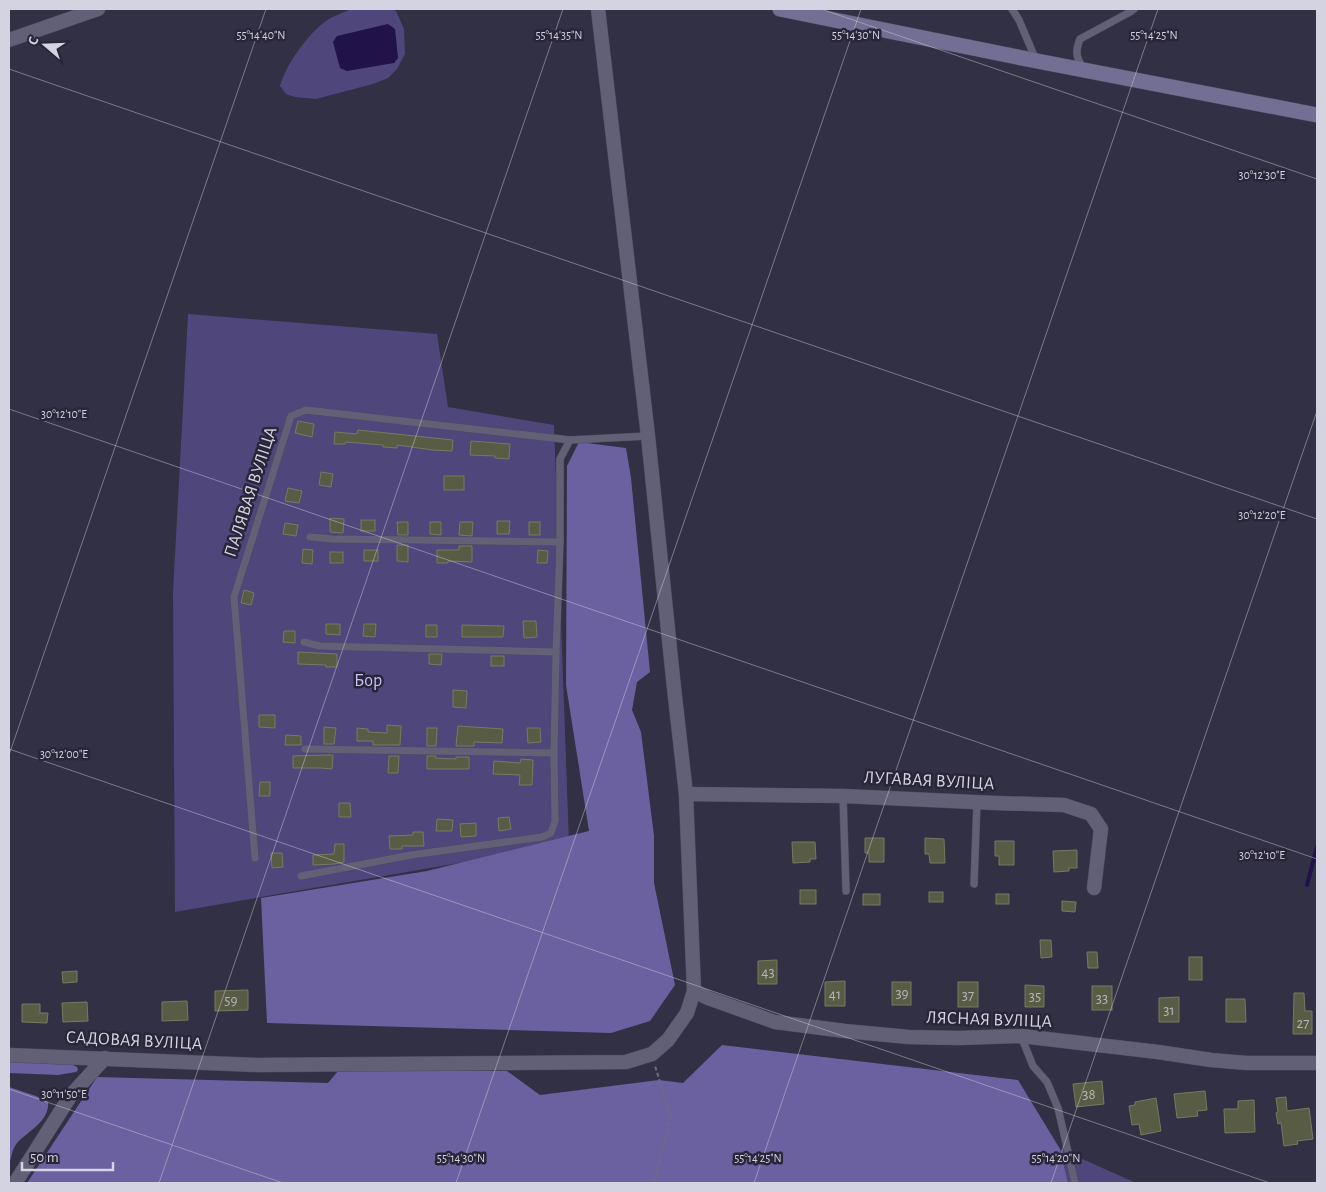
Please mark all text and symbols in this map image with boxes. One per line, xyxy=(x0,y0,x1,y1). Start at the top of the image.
north arrow xyxy=(20,20,70,70)
text: 55°14'40"N xyxy=(236,29,286,41)
text: 55°14'35"N xyxy=(536,29,582,41)
text: 55°14'30"N xyxy=(832,29,880,41)
text: 55°14'25"N xyxy=(1130,29,1178,41)
text: С xyxy=(26,35,42,47)
text: 30°12'30"E xyxy=(1239,169,1286,181)
text: 30°12'10"E xyxy=(41,408,87,420)
street label: ПАЛЯВАЯ ВУЛІЦА xyxy=(221,424,281,559)
text: 30°12'20"E xyxy=(1238,509,1286,521)
park label: Бор xyxy=(354,672,382,690)
text: 30°12'00"E xyxy=(40,748,88,760)
street label: ЛУГАВАЯ ВУЛІЦА xyxy=(863,769,995,793)
text: 30°12'10"E xyxy=(1239,849,1285,861)
house number: 43 xyxy=(761,965,775,980)
house number: 39 xyxy=(895,986,909,1001)
house number: 41 xyxy=(829,987,841,1002)
house number: 37 xyxy=(962,988,974,1003)
house number: 35 xyxy=(1029,989,1041,1004)
house number: 33 xyxy=(1096,991,1108,1006)
house number: 59 xyxy=(224,993,238,1008)
house number: 31 xyxy=(1163,1003,1175,1018)
street label: ЛЯСНАЯ ВУЛІЦА xyxy=(926,1009,1053,1031)
house number: 27 xyxy=(1296,1016,1310,1031)
street label: САДОВАЯ ВУЛІЦА xyxy=(65,1028,203,1054)
house number: 38 xyxy=(1082,1087,1096,1102)
text: 30°11'50"E xyxy=(41,1088,87,1100)
scale bar xyxy=(22,1140,114,1172)
text: 50 m xyxy=(30,1150,59,1165)
text: 55°14'30"N xyxy=(437,1152,485,1164)
text: 55°14'25"N xyxy=(734,1152,782,1164)
text: 55°14'20"N xyxy=(1032,1152,1080,1164)

